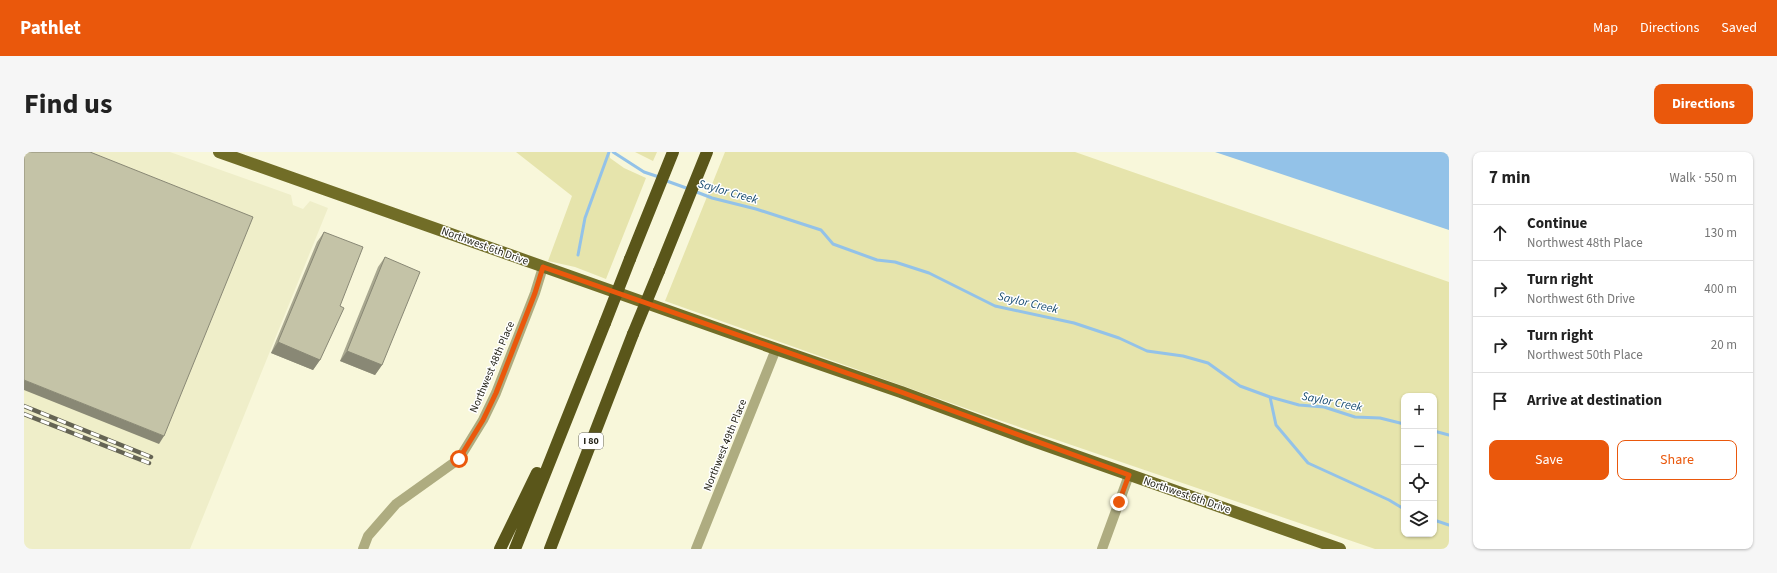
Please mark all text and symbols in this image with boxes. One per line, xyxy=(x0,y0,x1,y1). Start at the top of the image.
text: Pathlet xyxy=(20,15,81,42)
text: Map xyxy=(1593,18,1618,38)
text: Directions xyxy=(1640,18,1699,38)
text: Saved xyxy=(1721,18,1757,38)
text: Find us xyxy=(24,84,112,124)
button: Directions xyxy=(1654,84,1753,124)
text: 7 min xyxy=(1489,166,1530,190)
text: Walk · 550 m xyxy=(1669,169,1737,187)
water label: Saylor Creek xyxy=(696,175,760,209)
text: Continue xyxy=(1527,213,1587,234)
icon: ahead xyxy=(1489,222,1511,244)
street label: Northwest 6th Drive xyxy=(439,223,531,269)
text: 130 m xyxy=(1704,224,1737,242)
text: Northwest 48th Place xyxy=(1527,234,1643,252)
text: Turn right xyxy=(1527,269,1593,290)
icon: right xyxy=(1489,278,1511,300)
text: 400 m xyxy=(1704,280,1737,298)
water label: Saylor Creek xyxy=(996,288,1060,318)
text: Northwest 6th Drive xyxy=(1527,290,1635,308)
street label: Northwest 48th Place xyxy=(466,319,518,415)
text: Turn right xyxy=(1527,325,1593,346)
icon: right xyxy=(1489,334,1511,356)
text: 20 m xyxy=(1711,336,1737,354)
text: Northwest 50th Place xyxy=(1527,346,1643,364)
water label: Saylor Creek xyxy=(1300,388,1364,416)
icon: arrive xyxy=(1489,390,1511,412)
text: Arrive at destination xyxy=(1527,390,1662,411)
map controls xyxy=(1401,393,1437,537)
button: + xyxy=(1401,393,1437,429)
street label: Northwest 49th Place xyxy=(700,396,750,493)
button: − xyxy=(1401,429,1437,465)
road number: I 80 xyxy=(579,433,603,449)
button: Save xyxy=(1489,440,1609,480)
button: Share xyxy=(1617,440,1737,480)
route start xyxy=(450,450,468,468)
button: locate xyxy=(1401,465,1437,501)
street label: Northwest 6th Drive xyxy=(1141,473,1233,517)
route end xyxy=(1110,493,1128,511)
button: layers xyxy=(1401,501,1437,537)

